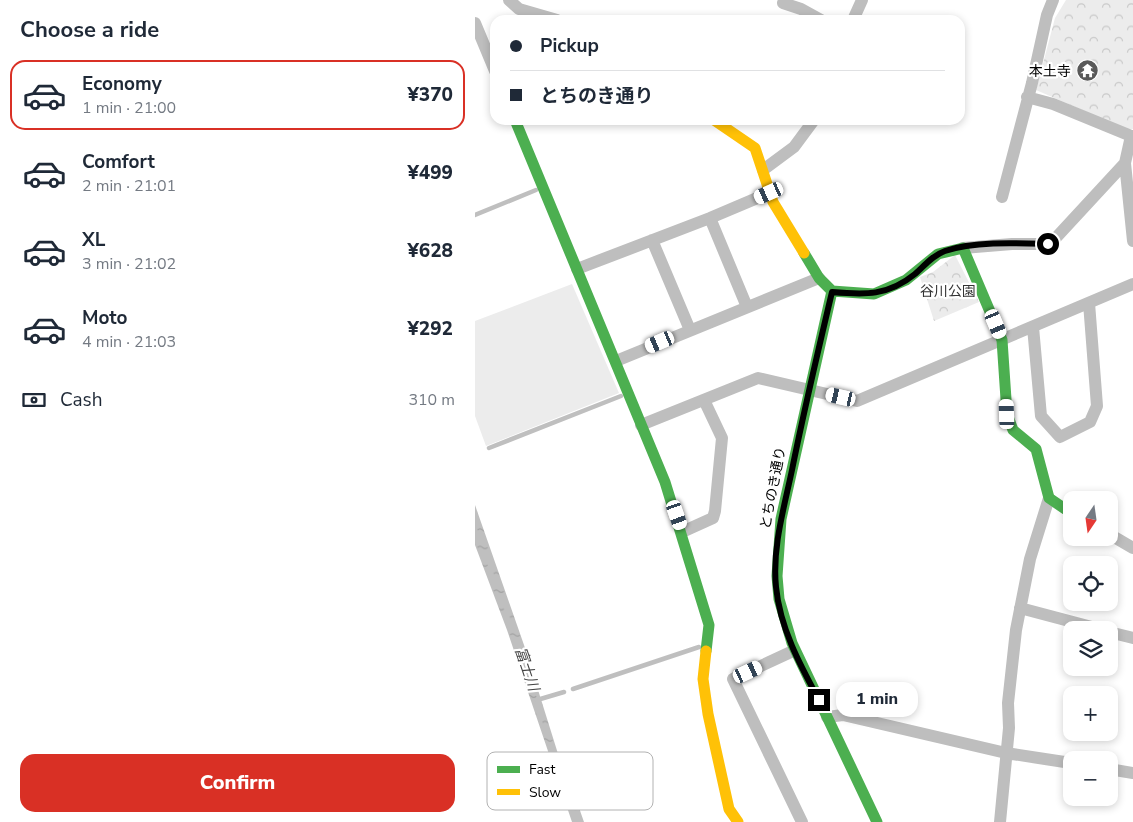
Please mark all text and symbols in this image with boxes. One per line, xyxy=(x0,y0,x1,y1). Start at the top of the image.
text: Choose a ride xyxy=(20,15,159,45)
text: Pickup xyxy=(540,33,599,59)
temple icon: 本土寺 xyxy=(1075,59,1099,83)
place label: 本土寺 xyxy=(1029,62,1071,81)
text: Economy xyxy=(82,71,162,97)
icon: car xyxy=(22,73,67,118)
text: ¥370 xyxy=(407,82,453,108)
text: とちのき通り xyxy=(540,83,653,109)
text: 1 min · 21:00 xyxy=(82,97,176,119)
text: Comfort xyxy=(82,149,155,175)
icon: car xyxy=(22,151,67,196)
text: ¥499 xyxy=(407,160,453,186)
text: 2 min · 21:01 xyxy=(82,175,176,197)
car xyxy=(752,180,785,206)
text: XL xyxy=(82,227,105,253)
icon: car xyxy=(22,229,67,274)
route start xyxy=(1037,233,1059,255)
text: ¥628 xyxy=(407,238,453,264)
text: 3 min · 21:02 xyxy=(82,253,176,275)
park label: 谷川公園 xyxy=(920,282,976,301)
text: Moto xyxy=(82,305,128,331)
icon: car xyxy=(22,307,67,352)
car xyxy=(983,307,1008,341)
text: ¥292 xyxy=(407,316,453,342)
car xyxy=(643,329,676,355)
text: 4 min · 21:03 xyxy=(82,331,176,353)
icon: cash xyxy=(20,386,48,414)
car xyxy=(824,386,857,408)
text: Cash xyxy=(60,387,102,413)
text: 310 m xyxy=(408,389,455,411)
car xyxy=(998,399,1015,429)
street label: とちのき通り xyxy=(756,445,790,531)
north arrow xyxy=(1063,491,1117,546)
map controls xyxy=(1063,491,1118,806)
car xyxy=(665,498,688,532)
button: locate xyxy=(1063,556,1118,611)
button: layers xyxy=(1063,621,1118,676)
water label: 富士川 xyxy=(510,644,544,695)
car xyxy=(731,659,764,685)
callout: 1 min xyxy=(837,682,919,718)
button: + xyxy=(1063,686,1118,741)
text: 1 min xyxy=(856,688,898,710)
route end xyxy=(808,689,830,711)
button: − xyxy=(1063,751,1118,806)
legend xyxy=(487,752,653,810)
button: Confirm xyxy=(20,754,455,812)
text: Fast xyxy=(529,760,555,779)
text: Slow xyxy=(529,783,561,802)

